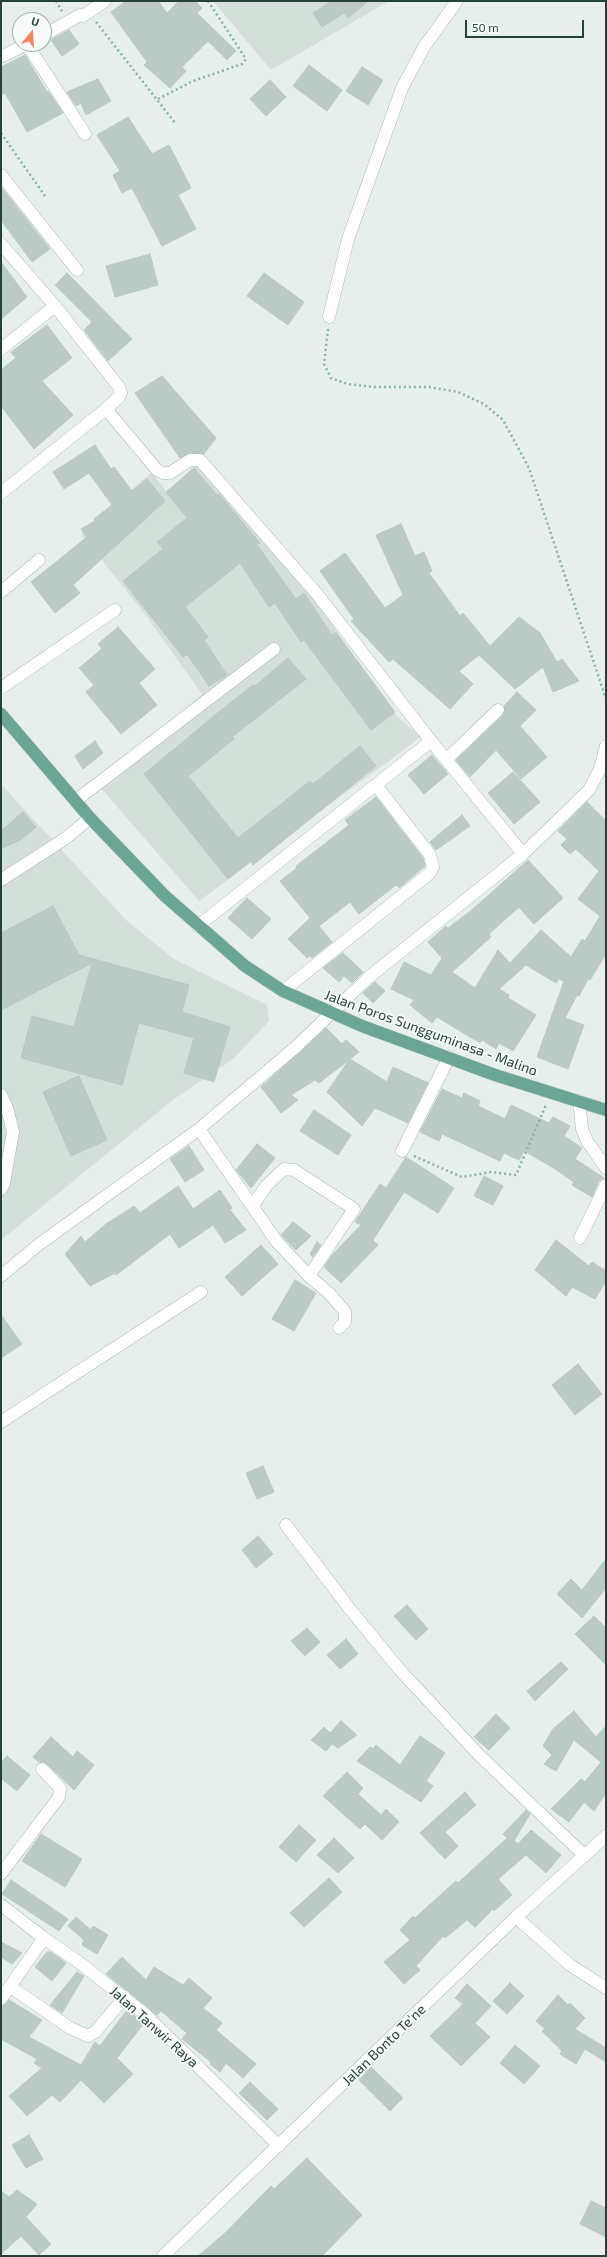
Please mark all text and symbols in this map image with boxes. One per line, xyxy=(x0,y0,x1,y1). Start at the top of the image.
north arrow xyxy=(12,12,52,52)
scale bar xyxy=(467,12,586,38)
text: U xyxy=(30,14,41,28)
text: 50 m xyxy=(472,20,499,34)
street label: Jalan Poros Sungguminasa - Malino xyxy=(322,987,540,1079)
street label: Jalan Tanwir Raya xyxy=(106,1983,202,2071)
street label: Jalan Bonto Te'ne xyxy=(339,2001,429,2089)

